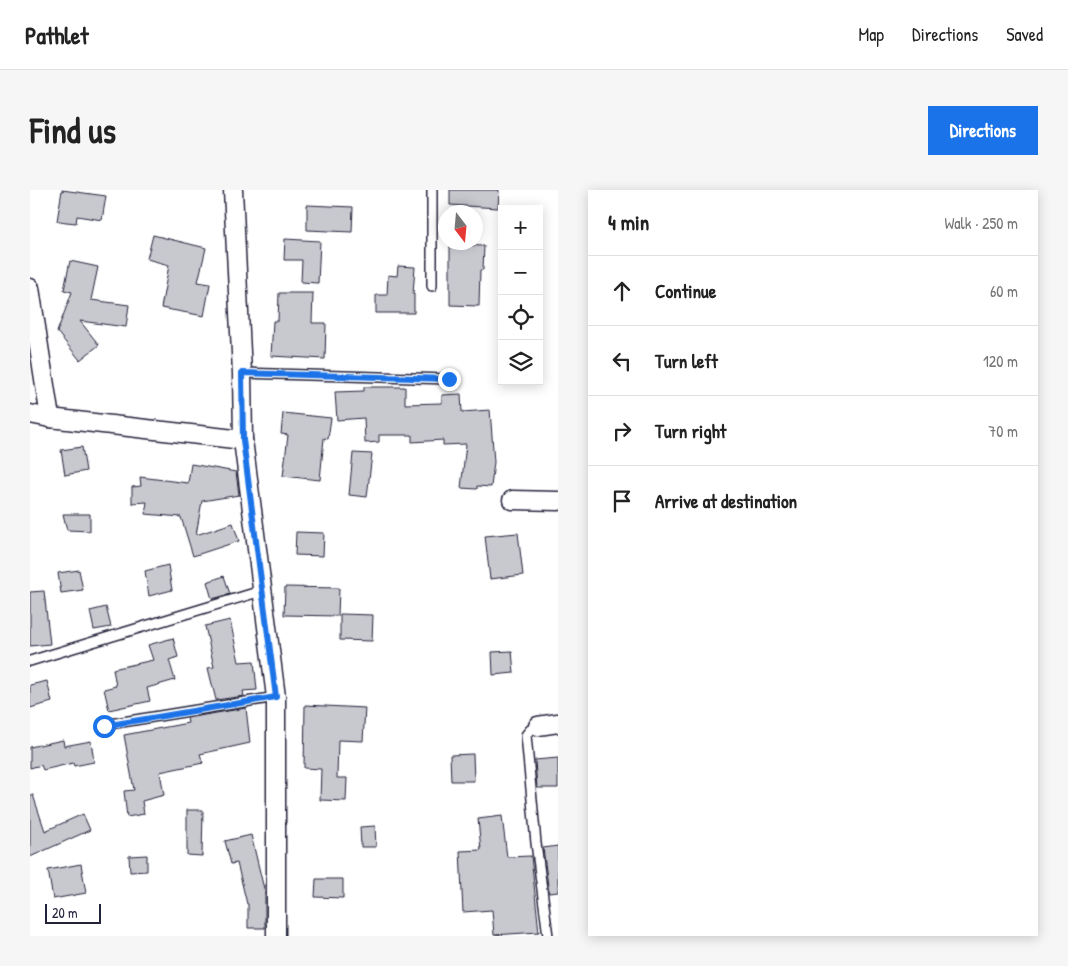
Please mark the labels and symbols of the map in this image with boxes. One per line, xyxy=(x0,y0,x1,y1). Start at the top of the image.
north arrow xyxy=(438,205,483,250)
route end xyxy=(438,368,461,391)
route start xyxy=(93,715,116,738)
scale bar xyxy=(45,901,101,924)

